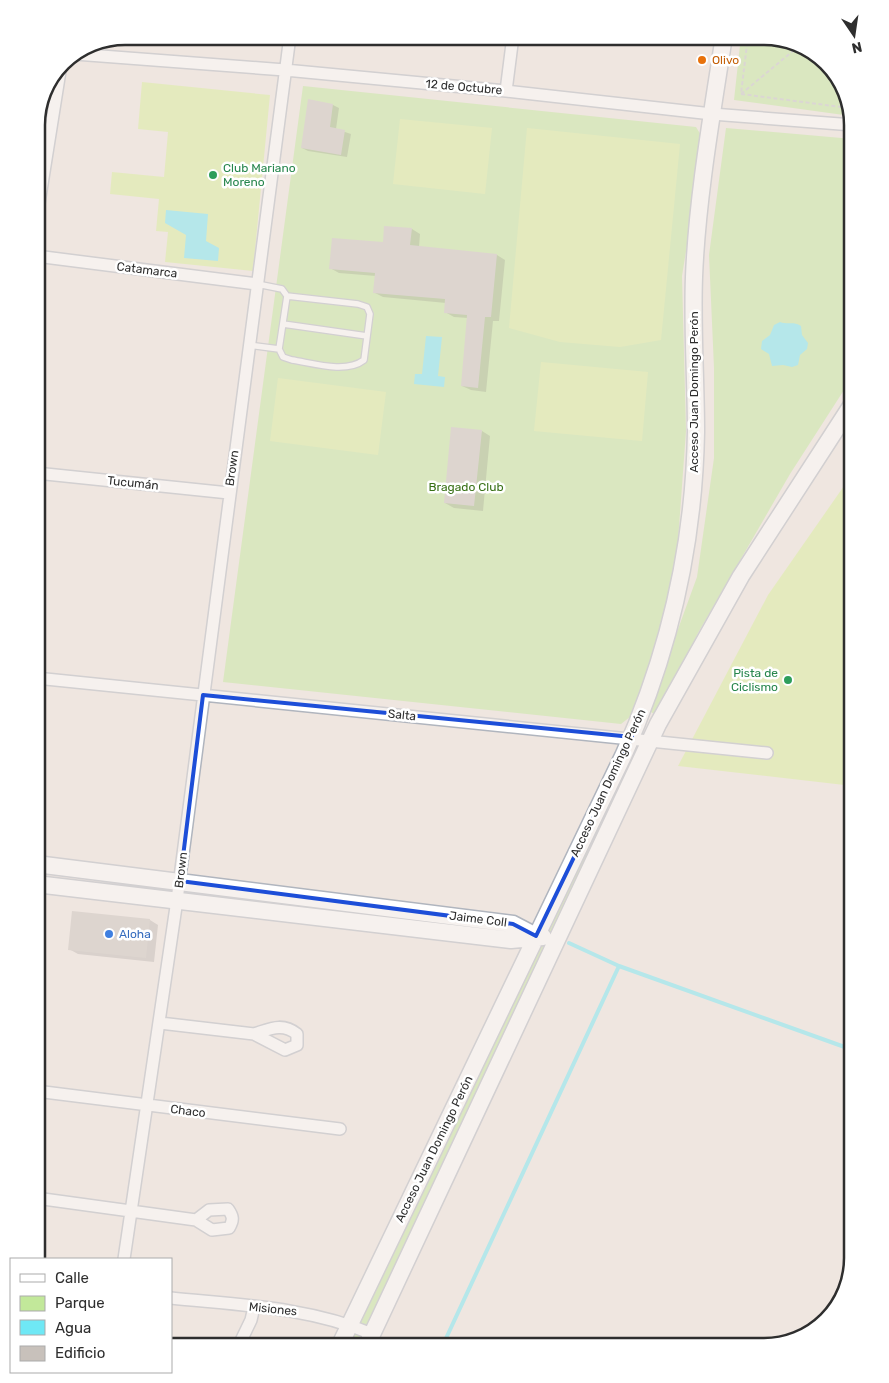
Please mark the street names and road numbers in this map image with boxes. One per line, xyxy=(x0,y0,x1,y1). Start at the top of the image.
street label: 12 de Octubre xyxy=(425,77,503,97)
street label: Catamarca xyxy=(116,259,178,281)
street label: Acceso Juan Domingo Perón xyxy=(687,311,701,473)
street label: Brown xyxy=(223,449,241,487)
street label: Tucumán xyxy=(107,473,159,493)
street label: Salta xyxy=(387,707,417,723)
street label: Acceso Juan Domingo Perón xyxy=(568,707,648,859)
street label: Brown xyxy=(172,851,190,889)
street label: Jaime Coll xyxy=(448,909,508,929)
street label: Acceso Juan Domingo Perón xyxy=(392,1073,476,1225)
street label: Chaco xyxy=(170,1102,207,1120)
street label: Misiones xyxy=(248,1300,298,1318)

